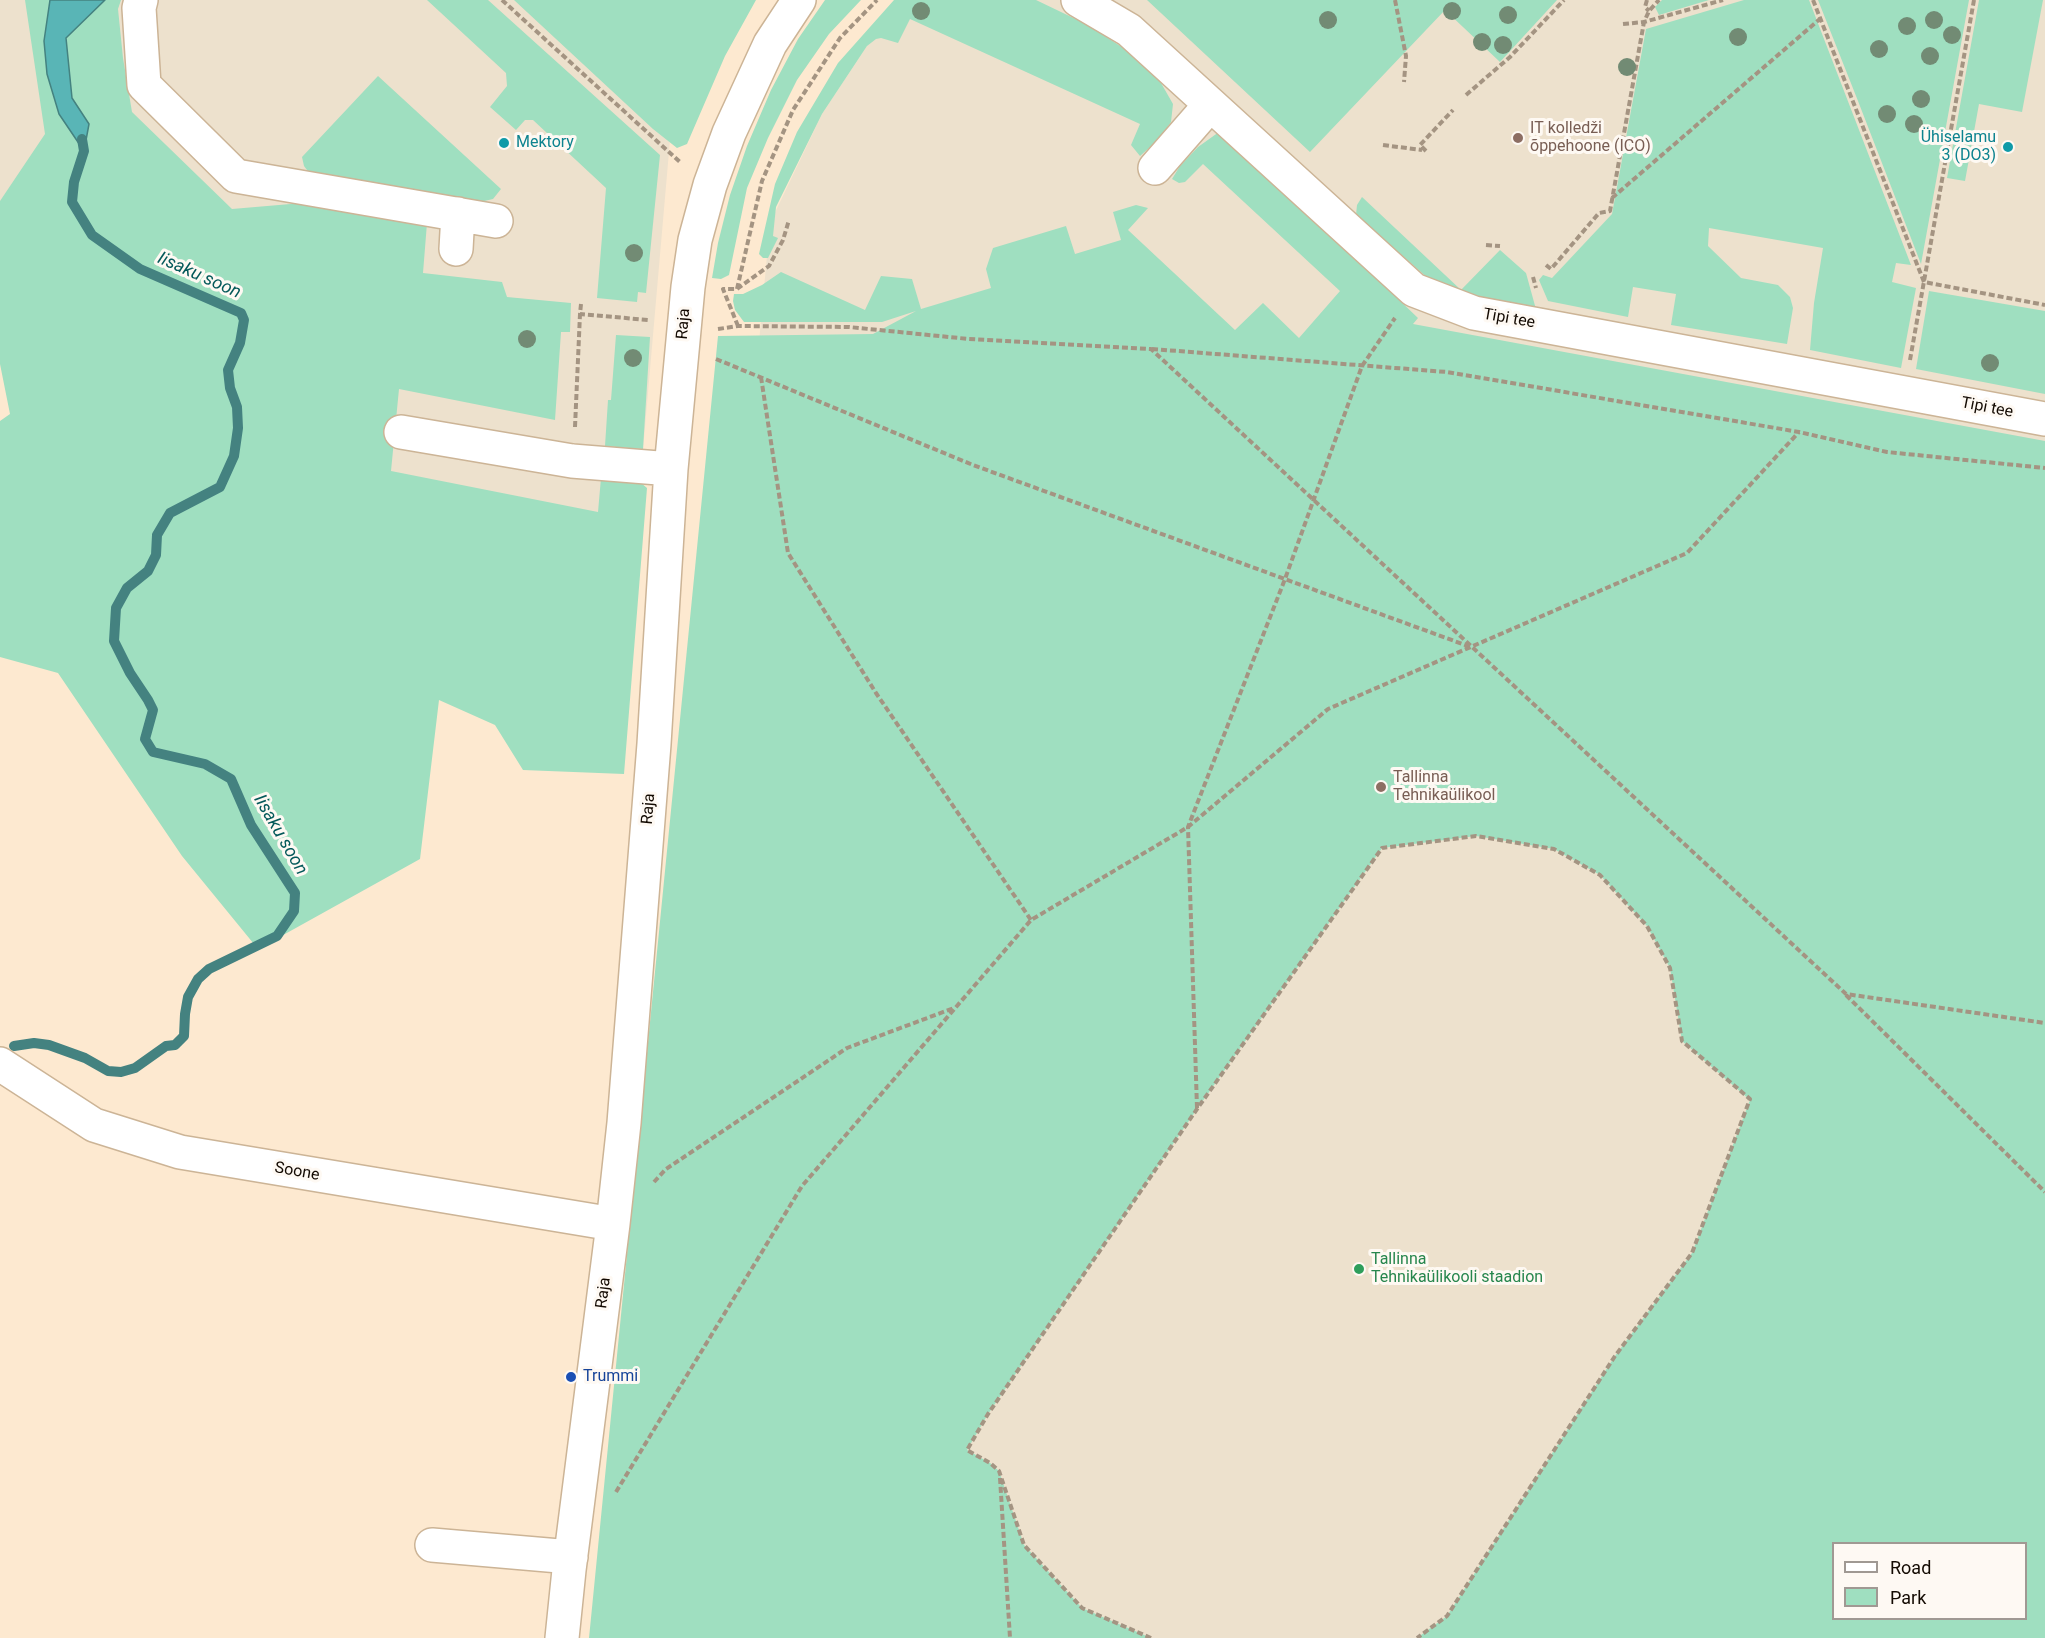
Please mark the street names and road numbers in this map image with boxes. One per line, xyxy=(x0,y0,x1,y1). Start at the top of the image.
street label: Tipi tee xyxy=(1481,305,1537,333)
street label: Raja xyxy=(673,308,695,340)
street label: Tipi tee xyxy=(1959,394,2015,422)
street label: Raja xyxy=(638,793,660,825)
street label: Soone xyxy=(273,1159,321,1185)
street label: Raja xyxy=(593,1276,615,1310)

